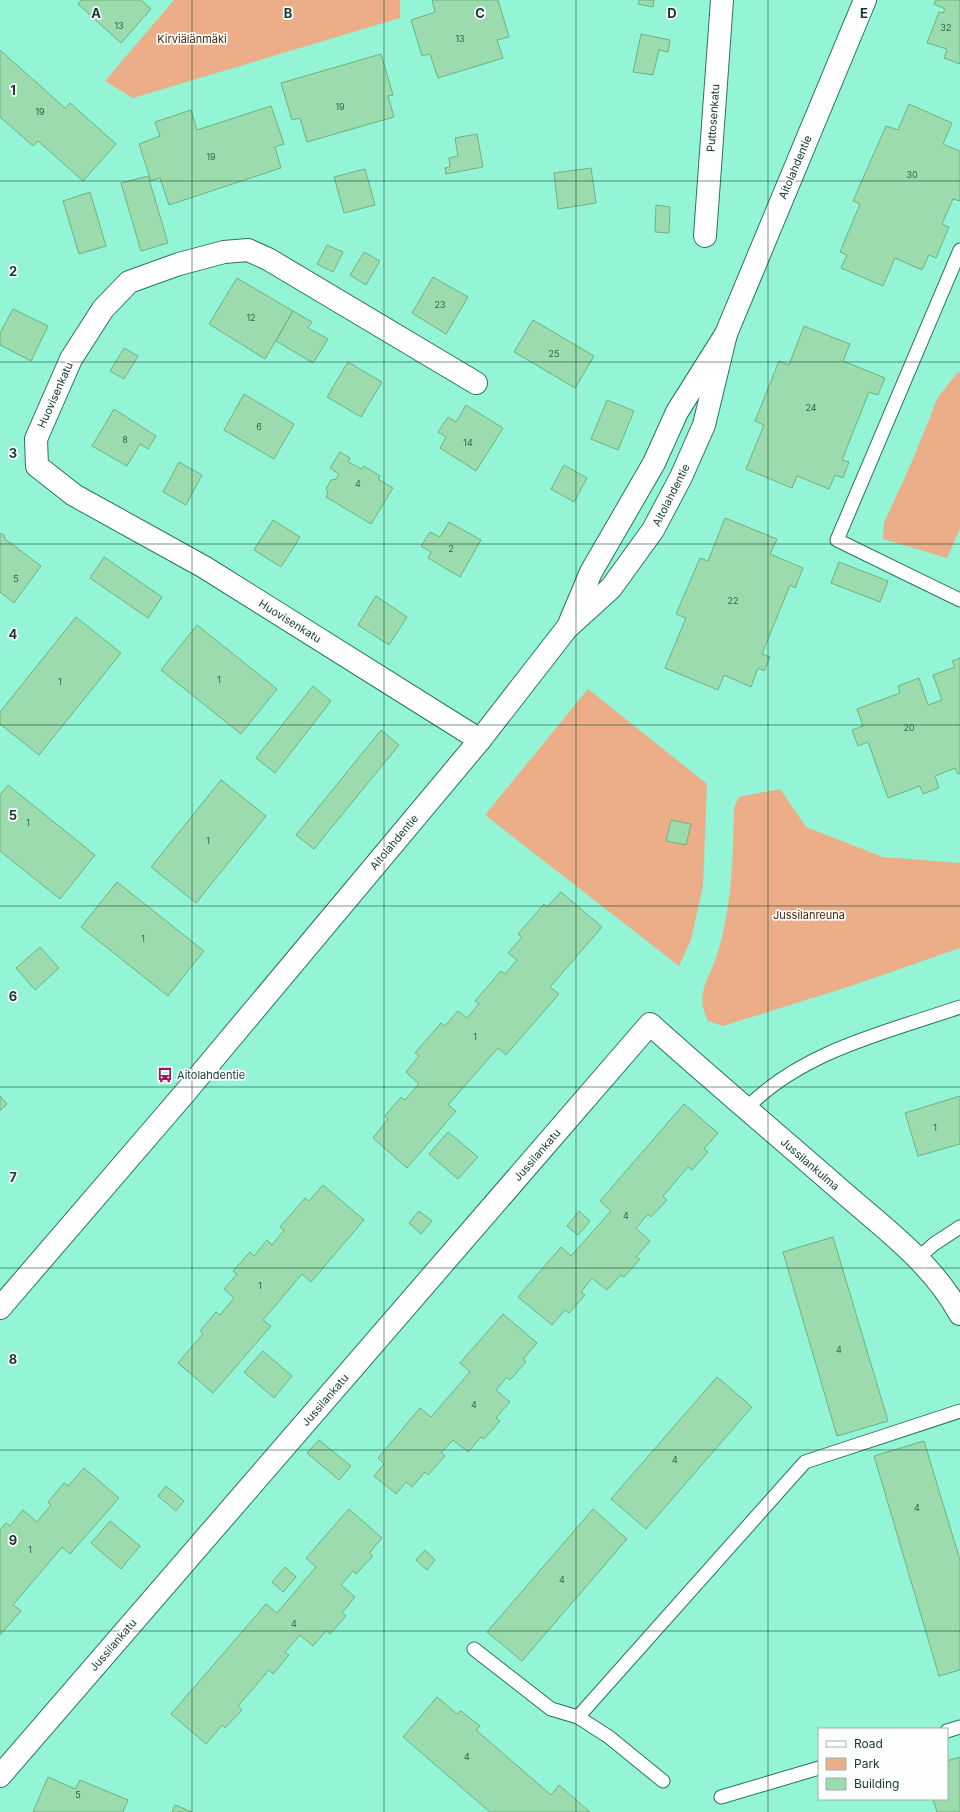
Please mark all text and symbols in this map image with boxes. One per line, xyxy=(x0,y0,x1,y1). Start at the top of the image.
text: A xyxy=(91,5,101,21)
text: B xyxy=(284,5,293,21)
text: C xyxy=(475,5,485,21)
text: D xyxy=(667,5,677,21)
text: E xyxy=(860,5,868,21)
house number: 13 xyxy=(114,20,124,31)
house number: 32 xyxy=(940,22,952,33)
park label: Kirviälänmäki xyxy=(157,32,227,46)
house number: 13 xyxy=(455,33,465,44)
text: 1 xyxy=(10,82,16,98)
street label: Puttosenkatu xyxy=(704,84,722,152)
house number: 19 xyxy=(335,101,345,112)
house number: 19 xyxy=(35,106,45,117)
street label: Aitolahdentie xyxy=(775,133,815,201)
house number: 19 xyxy=(206,151,216,162)
house number: 30 xyxy=(906,169,918,180)
text: 2 xyxy=(9,263,17,279)
house number: 23 xyxy=(434,299,446,310)
house number: 12 xyxy=(246,312,256,323)
house number: 25 xyxy=(549,348,559,359)
street label: Huovisenkatu xyxy=(34,360,76,430)
house number: 24 xyxy=(805,402,817,413)
house number: 6 xyxy=(256,421,262,432)
house number: 8 xyxy=(122,434,128,445)
house number: 14 xyxy=(463,437,473,448)
text: 3 xyxy=(9,445,17,461)
street label: Aitolahdentie xyxy=(649,461,693,529)
house number: 4 xyxy=(355,478,361,489)
house number: 2 xyxy=(448,543,454,554)
house number: 5 xyxy=(13,573,19,584)
house number: 22 xyxy=(728,595,738,606)
street label: Huovisenkatu xyxy=(256,596,324,646)
text: 4 xyxy=(9,626,18,642)
house number: 1 xyxy=(217,674,221,685)
house number: 1 xyxy=(58,676,62,687)
house number: 20 xyxy=(903,722,915,733)
text: 5 xyxy=(9,807,17,823)
street label: Aitolahdentie xyxy=(367,811,421,873)
house number: 1 xyxy=(26,817,30,828)
house number: 1 xyxy=(206,835,210,846)
park label: Jussilanreuna xyxy=(773,908,845,922)
house number: 1 xyxy=(141,933,145,944)
text: 6 xyxy=(9,988,17,1004)
house number: 1 xyxy=(473,1031,477,1042)
bus stop icon: Aitolahdentie xyxy=(156,1066,174,1084)
place label: Aitolahdentie xyxy=(177,1068,245,1082)
house number: 1 xyxy=(933,1122,937,1133)
street label: Jussilankatu xyxy=(510,1126,564,1184)
street label: Jussilankulma xyxy=(778,1135,842,1193)
text: 7 xyxy=(9,1169,17,1185)
house number: 4 xyxy=(623,1210,629,1221)
house number: 1 xyxy=(258,1280,262,1291)
house number: 4 xyxy=(836,1344,842,1355)
text: 8 xyxy=(9,1351,17,1367)
street label: Jussilankatu xyxy=(298,1371,352,1429)
house number: 4 xyxy=(471,1399,477,1410)
house number: 4 xyxy=(672,1454,678,1465)
house number: 4 xyxy=(914,1502,920,1513)
text: 9 xyxy=(9,1532,17,1548)
house number: 1 xyxy=(28,1544,32,1555)
house number: 4 xyxy=(559,1574,565,1585)
street label: Jussilankatu xyxy=(86,1616,140,1674)
house number: 4 xyxy=(291,1618,297,1629)
legend xyxy=(818,1728,948,1800)
text: Road xyxy=(854,1736,883,1751)
house number: 4 xyxy=(464,1751,470,1762)
text: Park xyxy=(854,1756,880,1771)
text: Building xyxy=(854,1776,899,1791)
house number: 5 xyxy=(75,1789,81,1800)

